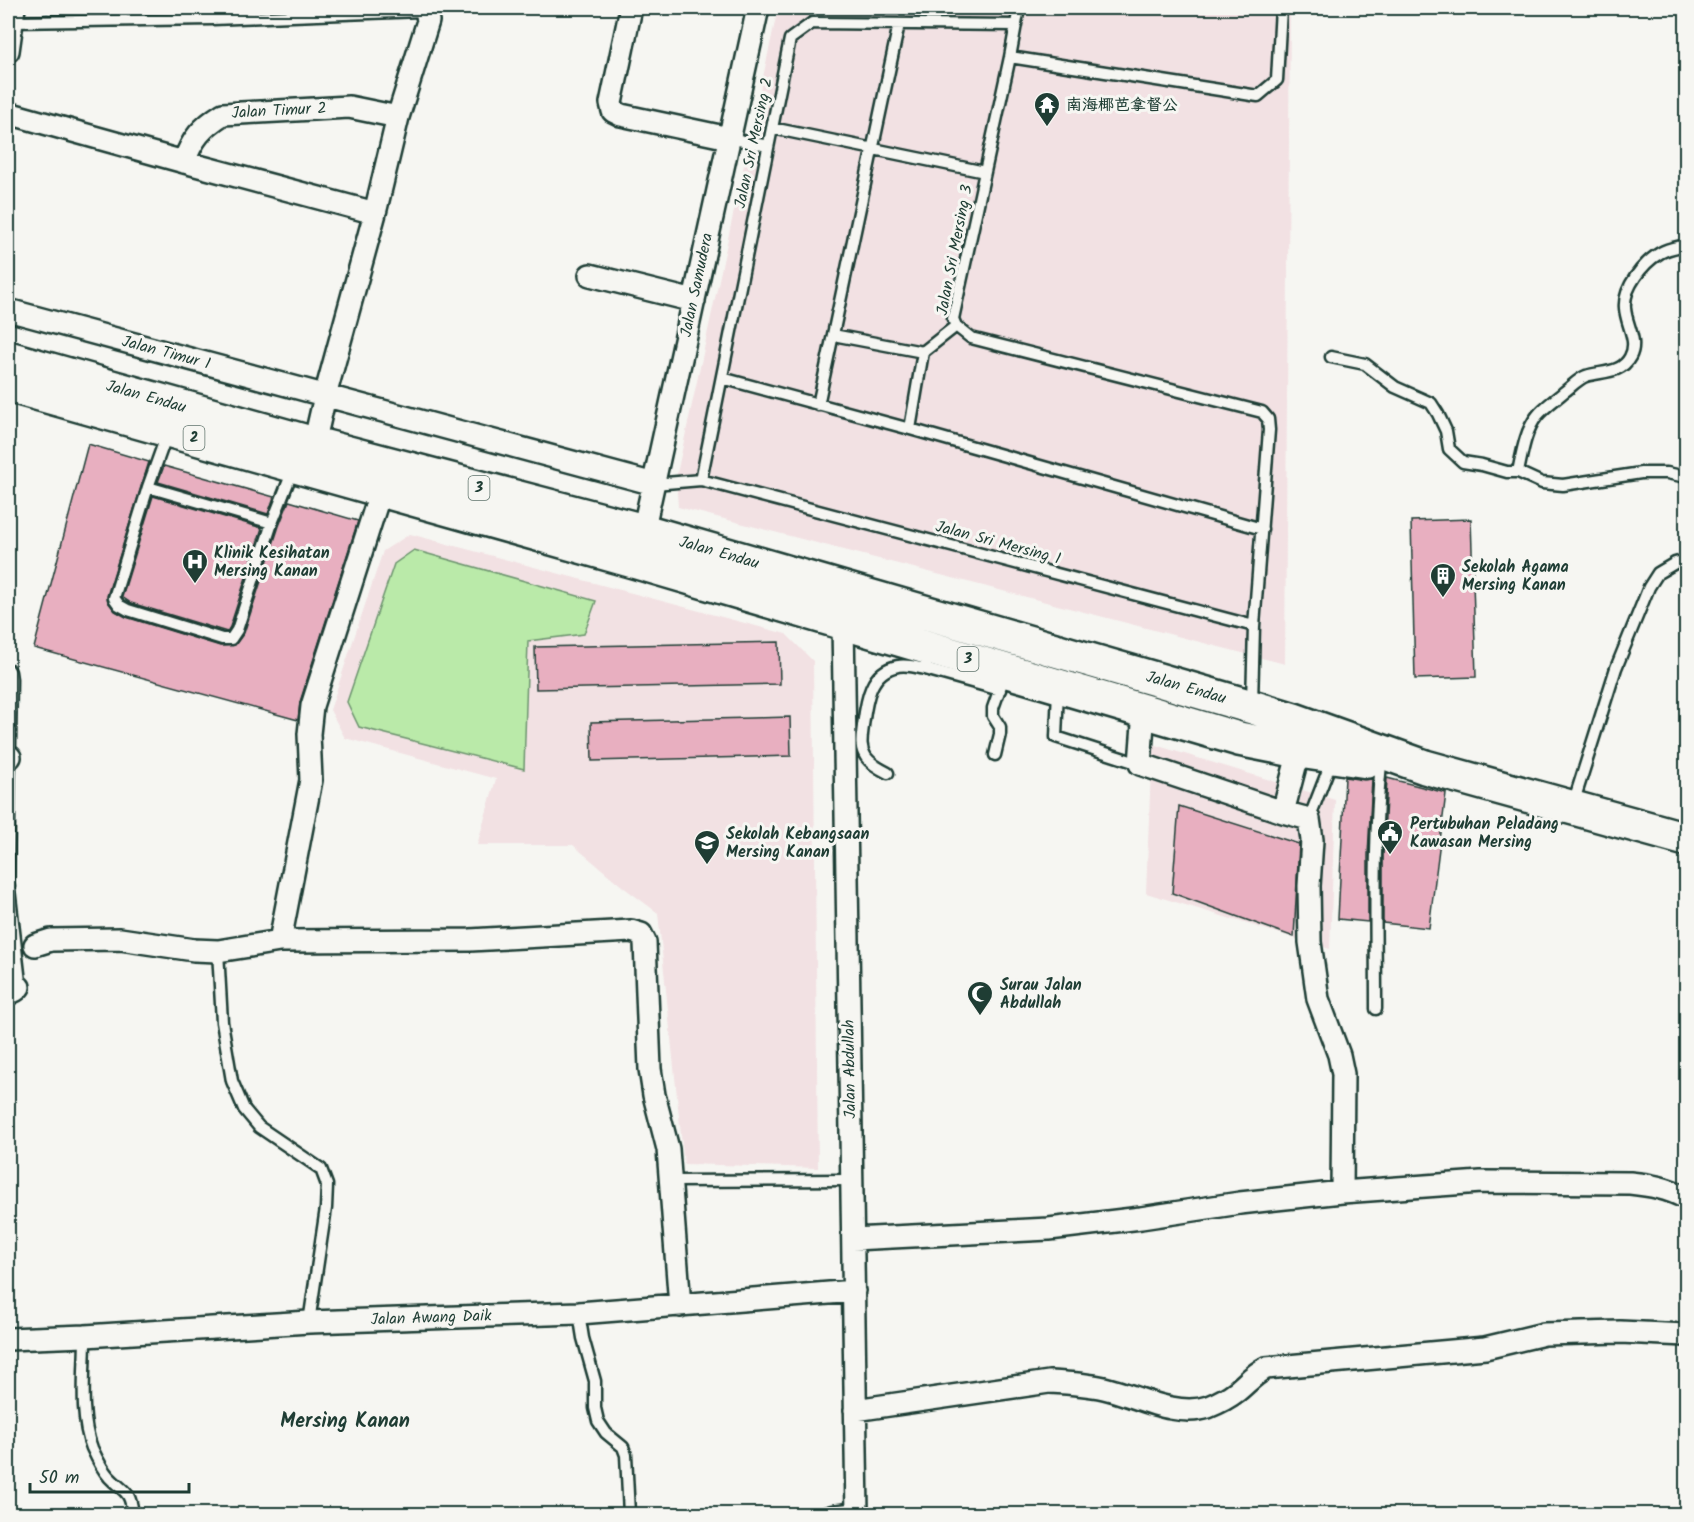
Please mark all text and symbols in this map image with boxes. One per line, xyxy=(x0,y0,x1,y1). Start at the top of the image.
street label: Jalan Sri Mersing 2 xyxy=(728,75,780,211)
temple icon: 南海椰芭拿督公 xyxy=(1032,90,1062,128)
place label: 南海椰芭拿督公 xyxy=(1066,93,1178,118)
street label: Jalan Timur 2 xyxy=(231,96,327,126)
street label: Jalan Sri Mersing 3 xyxy=(930,182,980,318)
street label: Jalan Samudera xyxy=(674,231,720,339)
street label: Jalan Timur 1 xyxy=(119,329,213,377)
street label: Jalan Endau xyxy=(103,374,189,420)
road number: 2 xyxy=(184,426,204,450)
road number: 3 xyxy=(468,476,490,500)
street label: Jalan Sri Mersing 1 xyxy=(933,514,1063,572)
street label: Jalan Endau xyxy=(676,530,762,576)
place label: Klinik Kesihatan Mersing Kanan xyxy=(214,541,330,584)
hospital icon: Klinik Kesihatan Mersing Kanan xyxy=(180,547,210,585)
place label: Sekolah Agama Mersing Kanan xyxy=(1462,555,1569,598)
building icon: Sekolah Agama Mersing Kanan xyxy=(1428,561,1458,599)
road number: 3 xyxy=(958,647,978,671)
street label: Jalan Endau xyxy=(1143,665,1229,711)
place label: Pertubuhan Peladang Kawasan Mersing xyxy=(1410,812,1559,855)
public building icon: Pertubuhan Peladang Kawasan Mersing xyxy=(1375,818,1405,856)
place label: Sekolah Kebangsaan Mersing Kanan xyxy=(726,822,869,865)
school or university icon: Sekolah Kebangsaan Mersing Kanan xyxy=(692,828,722,866)
place label: Surau Jalan Abdullah xyxy=(1000,973,1082,1016)
mosque icon: Surau Jalan Abdullah xyxy=(965,979,995,1017)
street label: Jalan Abdullah xyxy=(837,1019,863,1119)
street label: Jalan Awang Daik xyxy=(370,1303,492,1333)
district label: Mersing Kanan xyxy=(280,1406,410,1438)
scale bar xyxy=(30,1456,189,1494)
text: 50 m xyxy=(39,1464,79,1493)

